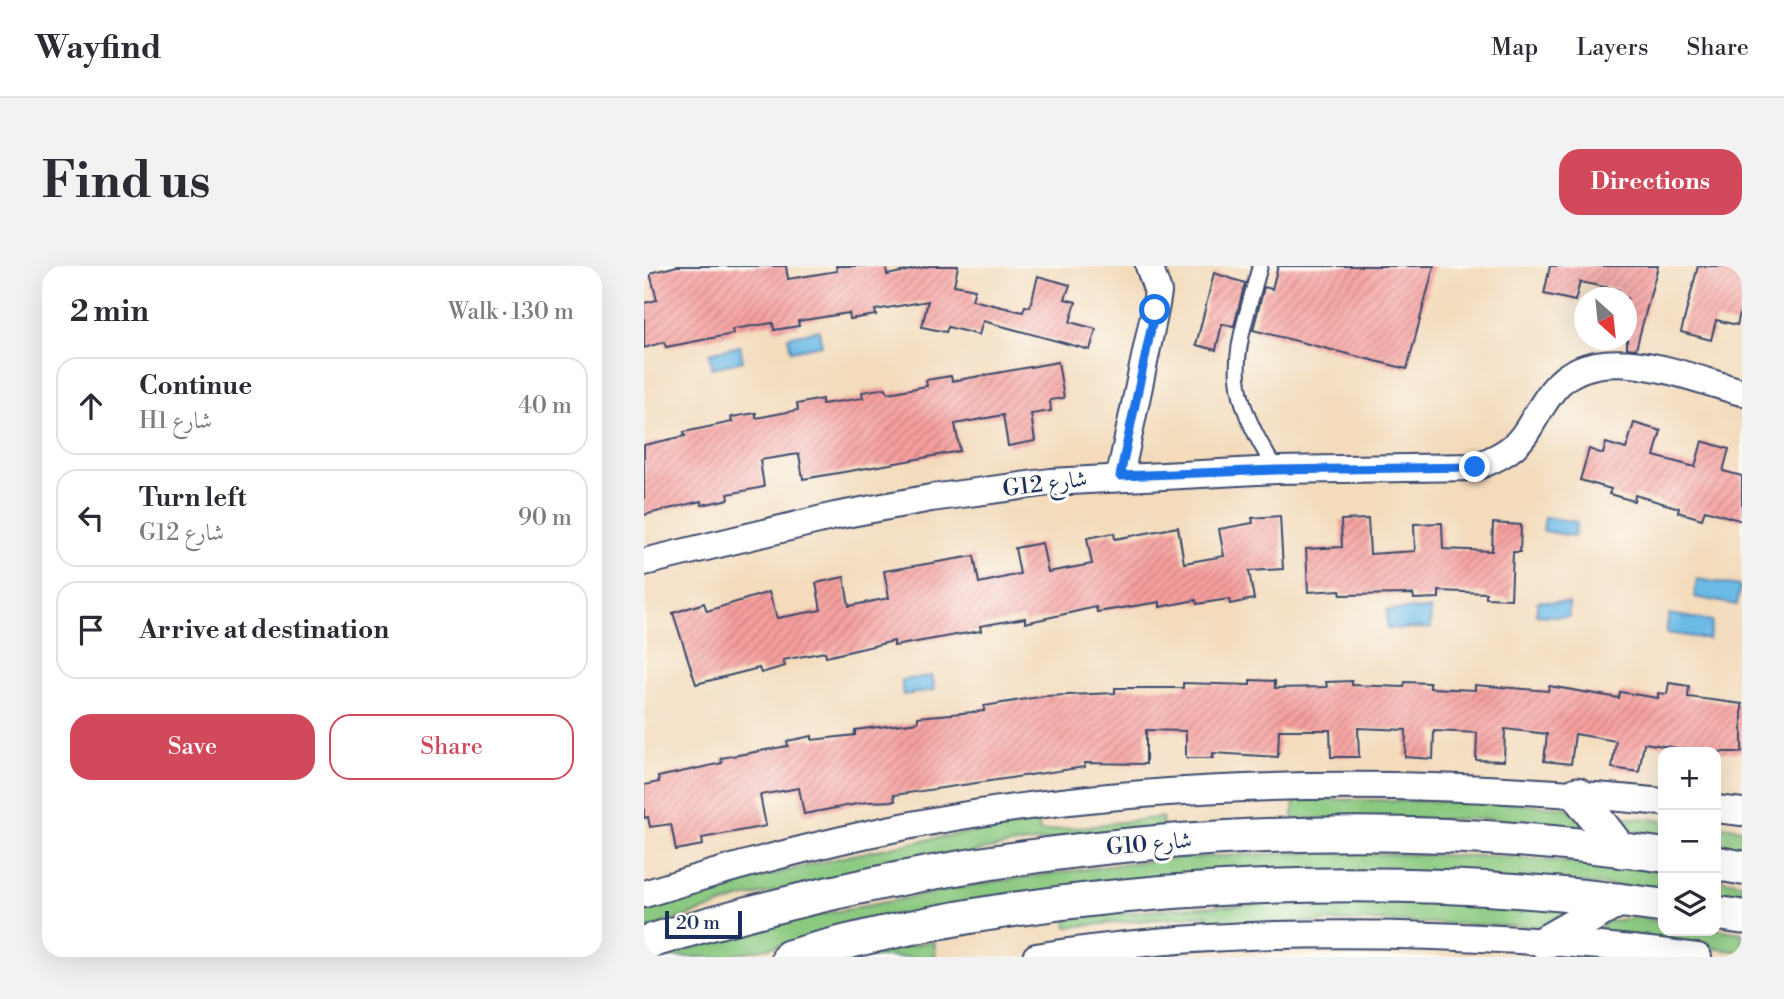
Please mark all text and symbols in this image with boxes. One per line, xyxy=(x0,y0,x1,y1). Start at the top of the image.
text: Wayfind xyxy=(35,28,162,69)
text: Map xyxy=(1491,33,1538,63)
text: Layers xyxy=(1576,33,1648,63)
text: Share xyxy=(1686,33,1749,63)
button: Directions xyxy=(1559,149,1742,215)
text: Find us xyxy=(42,152,211,213)
north arrow xyxy=(1574,287,1637,350)
text: 2 min xyxy=(70,293,149,331)
route start xyxy=(1139,294,1170,325)
text: Walk · 130 m xyxy=(448,298,574,326)
text: Continue xyxy=(139,370,252,402)
icon: ahead xyxy=(72,387,110,425)
text: 40 m xyxy=(518,392,572,420)
text: H1 شارع xyxy=(139,407,212,435)
route end xyxy=(1459,451,1490,482)
street label: G12 شارع xyxy=(1001,465,1090,508)
text: Turn left xyxy=(139,482,247,514)
icon: left xyxy=(72,499,110,537)
text: 90 m xyxy=(518,504,572,532)
text: G12 شارع xyxy=(139,519,224,547)
icon: arrive xyxy=(72,611,110,649)
text: Arrive at destination xyxy=(139,614,389,646)
button: Save xyxy=(70,714,315,780)
button: Share xyxy=(329,714,574,780)
map controls xyxy=(1658,747,1721,936)
button: + xyxy=(1658,747,1721,810)
button: − xyxy=(1658,810,1721,873)
street label: G10 شارع xyxy=(1105,826,1194,867)
button: layers xyxy=(1658,873,1721,936)
scale bar xyxy=(665,908,742,940)
text: 20 m xyxy=(676,911,720,935)

